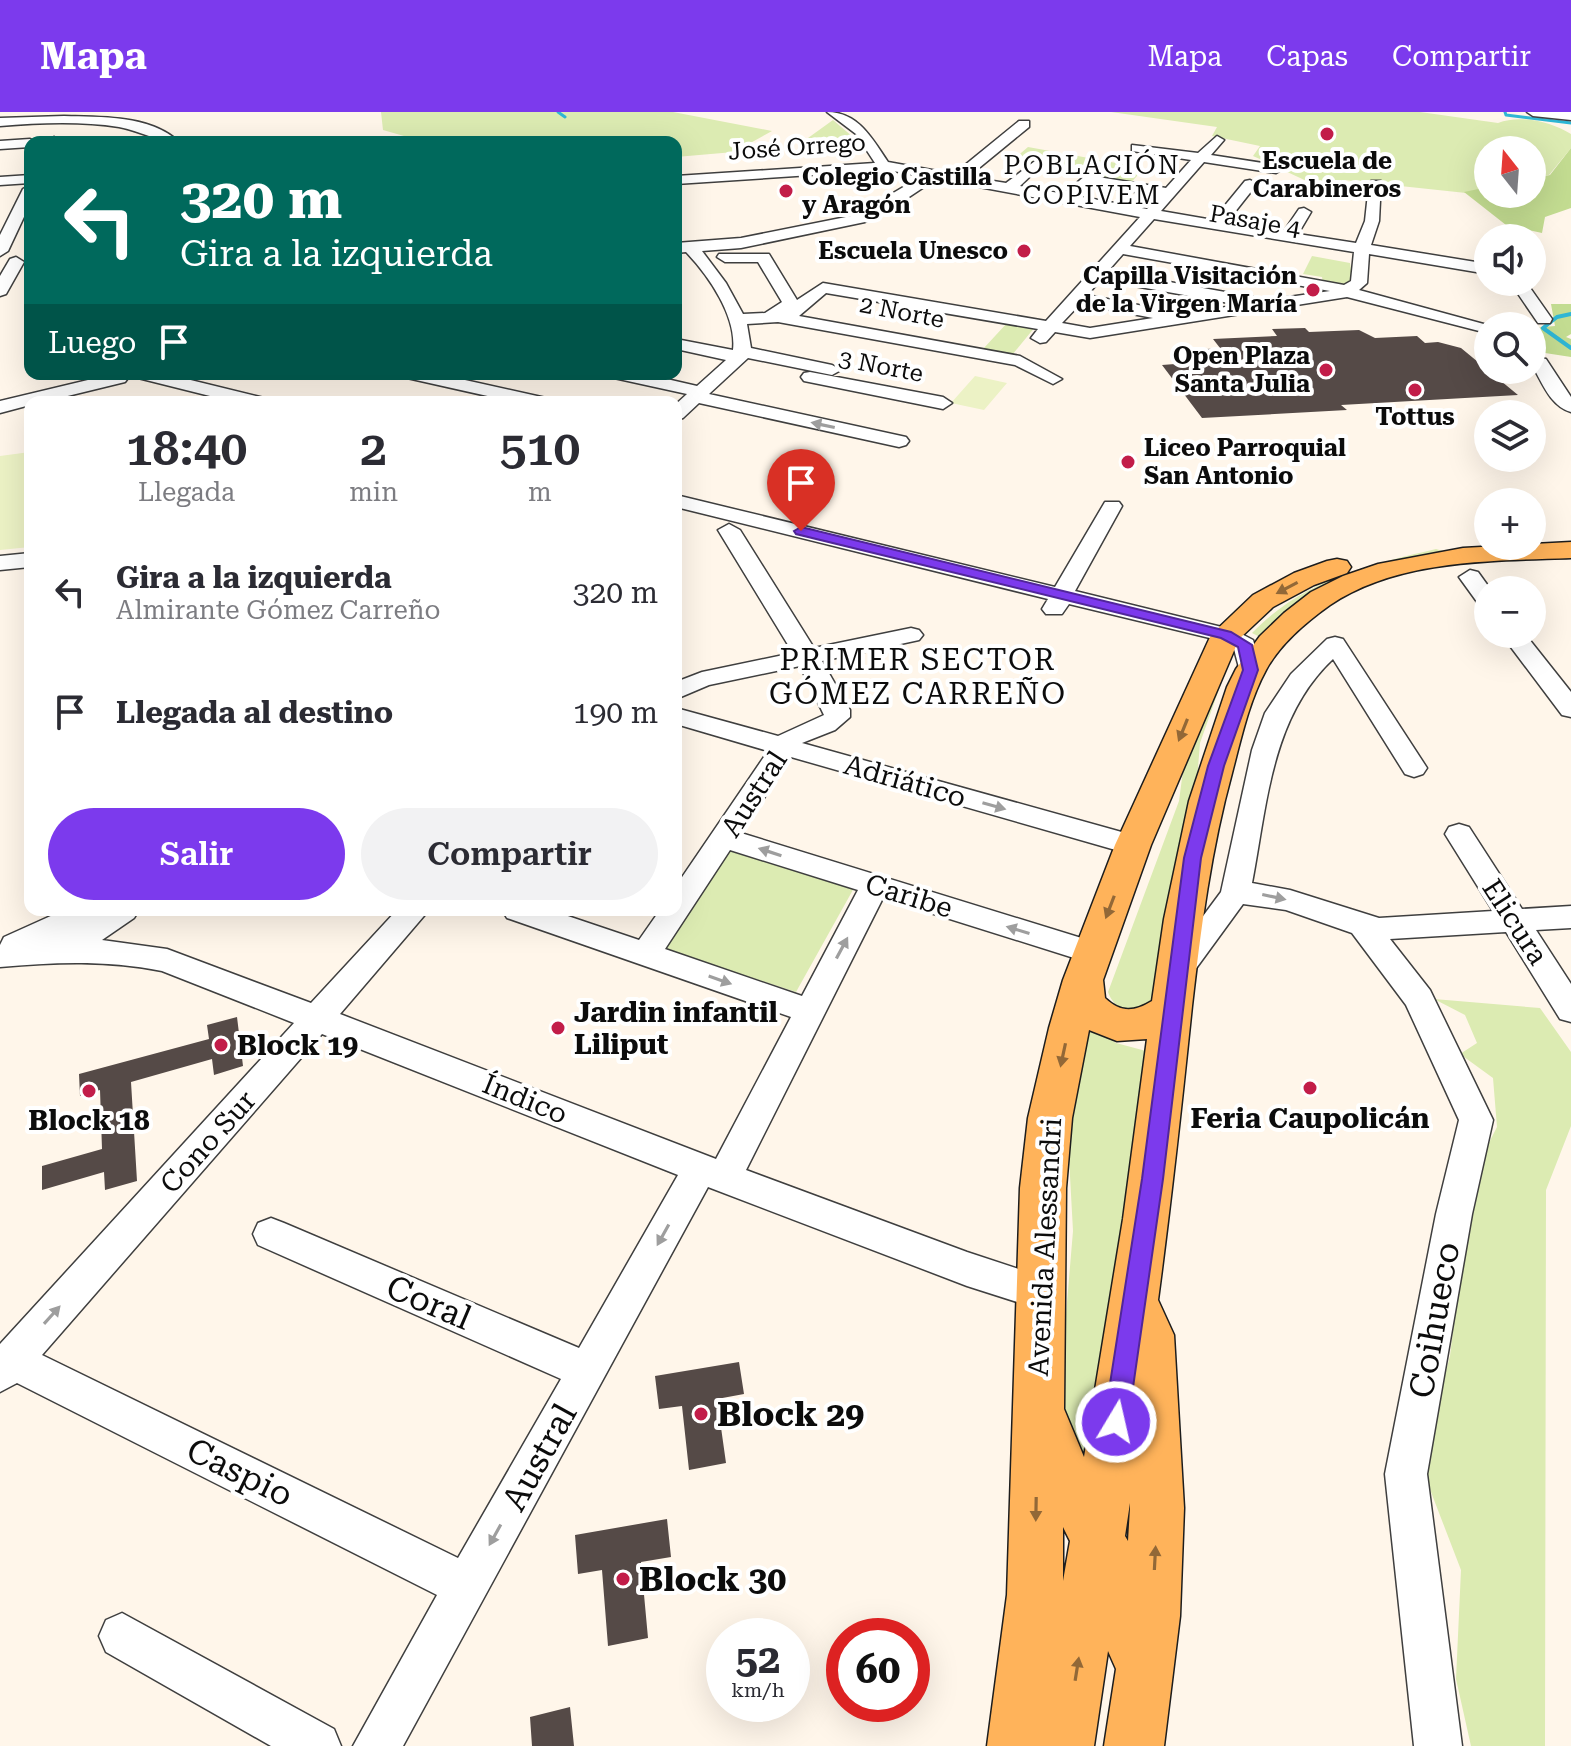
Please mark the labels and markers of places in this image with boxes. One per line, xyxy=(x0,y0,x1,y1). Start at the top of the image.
marker: Escuela de Carabineros xyxy=(1318,125,1336,143)
place label: Escuela de Carabineros xyxy=(1253,147,1401,203)
place label: Colegio Castilla y Aragón xyxy=(802,163,992,219)
marker: Colegio Castilla y Aragón xyxy=(777,182,795,200)
place label: Escuela Unesco xyxy=(818,237,1008,265)
marker: Escuela Unesco xyxy=(1015,242,1033,260)
place label: Capilla Visitación de la Virgen María xyxy=(1076,262,1297,318)
marker: Capilla Visitación de la Virgen María xyxy=(1304,281,1322,299)
place label: Open Plaza Santa Julia xyxy=(1173,342,1310,398)
marker: Open Plaza Santa Julia xyxy=(1317,361,1335,379)
marker: Tottus xyxy=(1406,381,1424,399)
place label: Tottus xyxy=(1375,403,1455,431)
place label: Liceo Parroquial San Antonio xyxy=(1144,434,1346,490)
pin xyxy=(767,449,835,531)
marker: Liceo Parroquial San Antonio xyxy=(1119,453,1137,471)
place label: Jardin infantil Liliput xyxy=(574,996,778,1061)
marker: Jardin infantil Liliput xyxy=(549,1019,567,1037)
place label: Block 19 xyxy=(237,1029,359,1062)
marker: Block 19 xyxy=(212,1036,230,1054)
marker: Feria Caupolicán xyxy=(1301,1079,1319,1097)
marker: Block 18 xyxy=(80,1082,98,1100)
place label: Feria Caupolicán xyxy=(1190,1102,1430,1135)
place label: Block 18 xyxy=(28,1104,150,1137)
place label: Block 29 xyxy=(717,1394,864,1434)
marker: Block 29 xyxy=(692,1405,710,1423)
place label: Block 30 xyxy=(639,1559,786,1599)
marker: Block 30 xyxy=(614,1570,632,1588)

